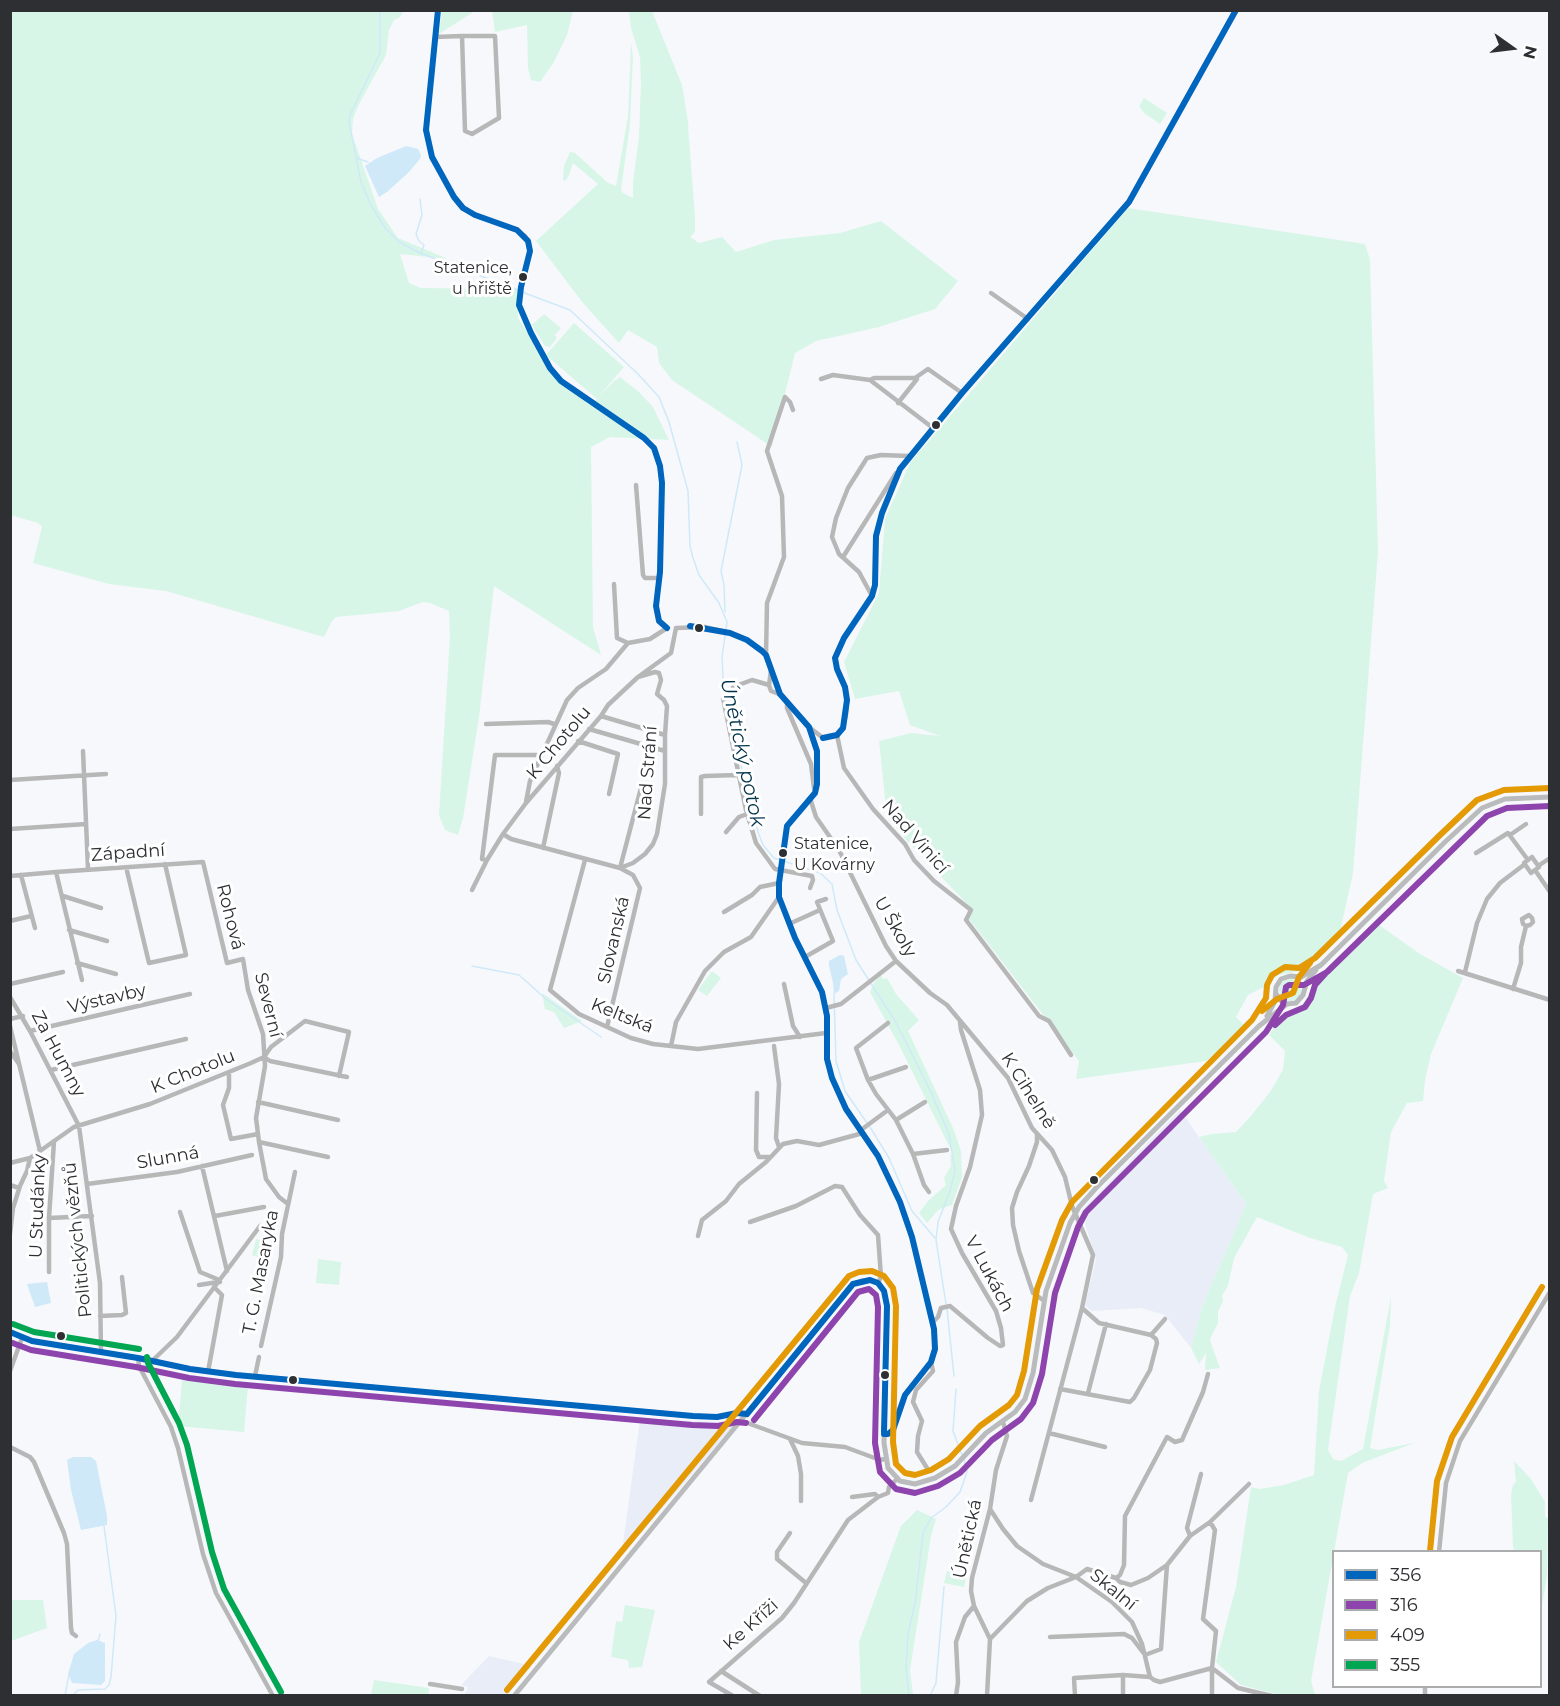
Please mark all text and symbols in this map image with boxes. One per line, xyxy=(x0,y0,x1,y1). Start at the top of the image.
north arrow xyxy=(1482,18,1542,78)
text: N xyxy=(1519,44,1541,61)
place label: Statenice, u hřiště xyxy=(434,258,512,296)
marker: Statenice, u hřiště xyxy=(517,271,529,283)
unlabelled marker xyxy=(930,419,942,431)
unlabelled marker xyxy=(693,622,705,634)
water label: Únětický potok xyxy=(715,676,769,830)
street label: K Chotolu xyxy=(522,702,596,784)
street label: Nad Strání xyxy=(634,725,662,821)
street label: Nad Vinicí xyxy=(877,796,953,878)
place label: Statenice, U Kovárny xyxy=(794,834,875,872)
street label: Západní xyxy=(90,840,166,866)
marker: Statenice, U Kovárny xyxy=(777,847,789,859)
street label: Rohová xyxy=(211,882,249,952)
street label: U Školy xyxy=(869,893,921,961)
street label: Slovanská xyxy=(593,894,635,986)
street label: Severní xyxy=(250,970,286,1040)
street label: Výstavby xyxy=(66,979,148,1019)
street label: Keltská xyxy=(588,994,656,1038)
street label: Za Humny xyxy=(26,1007,90,1101)
street label: K Chotolu xyxy=(148,1045,238,1099)
street label: K Cihelně xyxy=(996,1049,1060,1133)
street label: Slunná xyxy=(135,1142,201,1174)
street label: U Studánky xyxy=(25,1153,51,1259)
street label: Politických vězňů xyxy=(59,1161,97,1319)
unlabelled marker xyxy=(1088,1174,1100,1186)
street label: T. G. Masaryka xyxy=(238,1208,284,1336)
street label: V Lukách xyxy=(960,1232,1018,1316)
unlabelled marker xyxy=(55,1330,67,1342)
unlabelled marker xyxy=(879,1369,891,1381)
unlabelled marker xyxy=(287,1374,299,1386)
street label: Únětická xyxy=(949,1497,987,1581)
legend xyxy=(1332,1550,1542,1688)
text: 356 xyxy=(1390,1564,1421,1586)
street label: Skalní xyxy=(1085,1565,1141,1615)
text: 316 xyxy=(1390,1594,1418,1616)
street label: Ke Kříži xyxy=(719,1595,783,1655)
text: 409 xyxy=(1390,1624,1425,1646)
text: 355 xyxy=(1390,1654,1420,1676)

